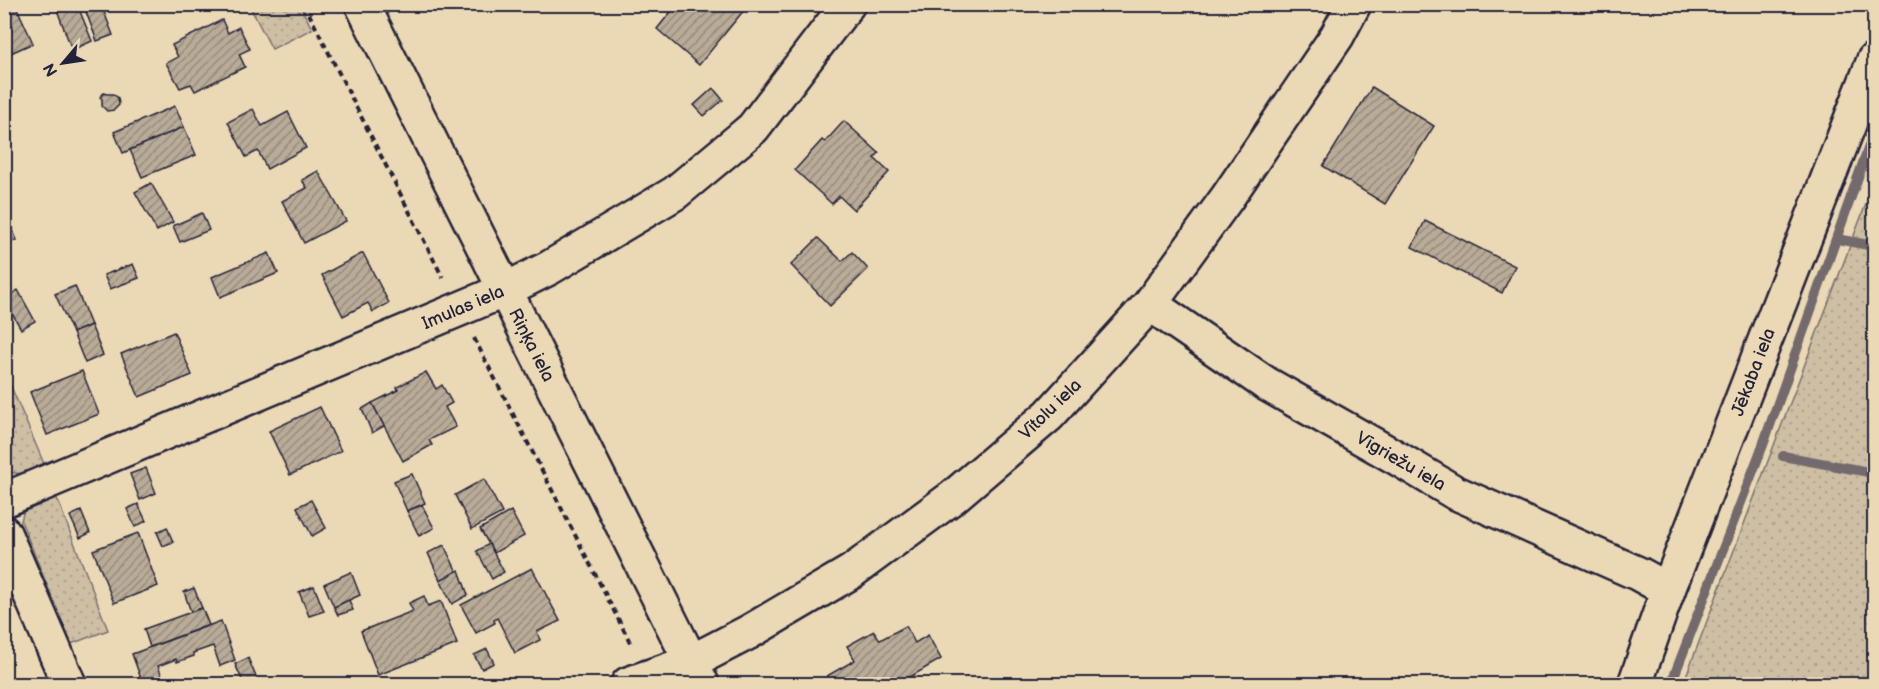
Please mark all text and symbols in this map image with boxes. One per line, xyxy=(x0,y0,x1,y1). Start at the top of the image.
north arrow xyxy=(33,33,93,93)
text: N xyxy=(40,60,62,79)
street label: Imulas iela xyxy=(419,281,507,334)
street label: Riņķa iela xyxy=(504,305,559,385)
street label: Jēkaba iela xyxy=(1727,325,1780,419)
street label: Vītolu iela xyxy=(1015,375,1086,444)
street label: Vīgriežu iela xyxy=(1352,427,1449,495)

